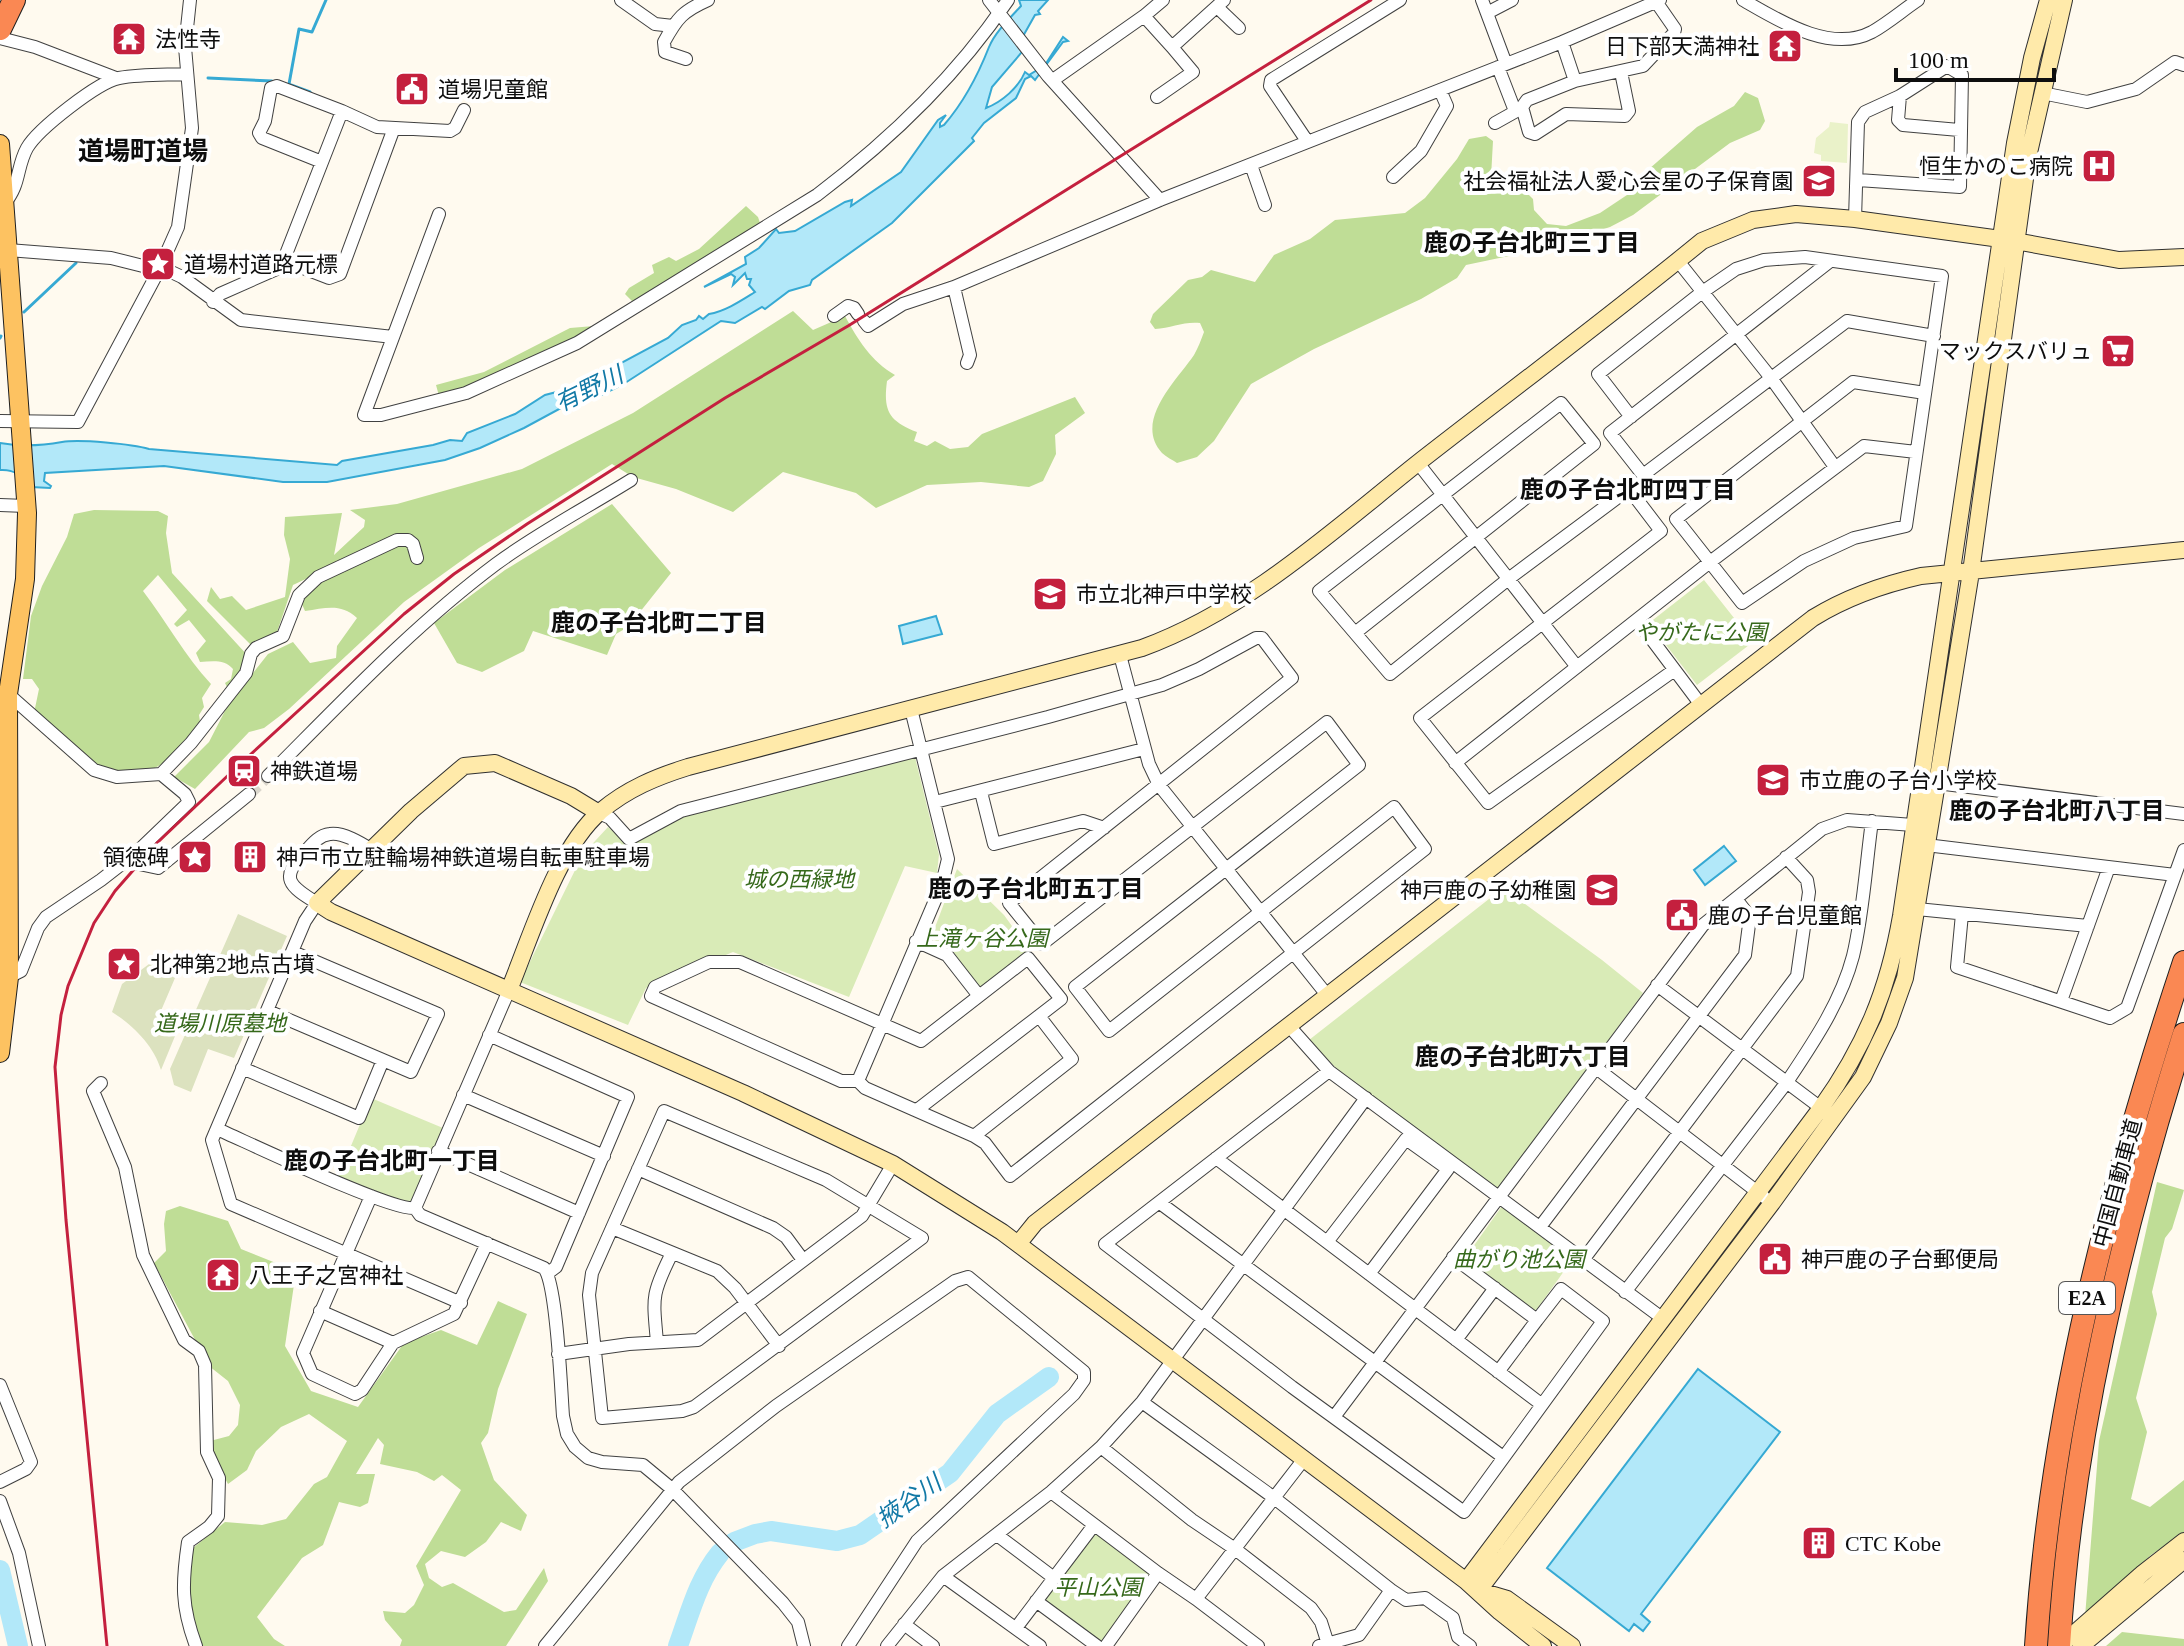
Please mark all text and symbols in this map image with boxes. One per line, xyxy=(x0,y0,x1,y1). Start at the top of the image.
temple icon: 法性寺 xyxy=(110,20,148,58)
place label: 法性寺 xyxy=(155,27,221,52)
temple icon: 日下部天満神社 xyxy=(1766,27,1804,65)
scale bar xyxy=(1896,32,2054,82)
place label: 日下部天満神社 xyxy=(1605,34,1759,59)
text: 100 m xyxy=(1908,47,1969,73)
public building icon: 道場児童館 xyxy=(393,70,431,108)
place label: 道場児童館 xyxy=(438,77,548,102)
district label: 道場町道場 xyxy=(78,137,208,166)
hospital icon: 恒生かのこ病院 xyxy=(2080,147,2118,185)
place label: 恒生かのこ病院 xyxy=(1919,154,2073,179)
school or university icon: 社会福祉法人愛心会星の子保育園 xyxy=(1800,162,1838,200)
place label: 社会福祉法人愛心会星の子保育園 xyxy=(1463,169,1793,194)
district label: 鹿の子台北町三丁目 xyxy=(1424,230,1640,256)
place icon: 道場村道路元標 xyxy=(139,245,177,283)
place label: 道場村道路元標 xyxy=(184,252,338,277)
supermarket icon: マックスバリュ xyxy=(2099,332,2137,370)
place label: マックスバリュ xyxy=(1939,339,2092,364)
water label: 有野川 xyxy=(551,360,630,416)
district label: 鹿の子台北町四丁目 xyxy=(1520,477,1736,503)
school or university icon: 市立北神戸中学校 xyxy=(1031,575,1069,613)
place label: 市立北神戸中学校 xyxy=(1076,582,1252,607)
district label: 鹿の子台北町二丁目 xyxy=(551,610,767,636)
park label: やがたに公園 xyxy=(1635,620,1770,645)
station icon: 神鉄道場 xyxy=(225,752,263,790)
place label: 神鉄道場 xyxy=(270,759,358,784)
school or university icon: 市立鹿の子台小学校 xyxy=(1754,761,1792,799)
place label: 市立鹿の子台小学校 xyxy=(1799,768,1997,793)
district label: 鹿の子台北町八丁目 xyxy=(1949,798,2165,824)
place icon: 領徳碑 xyxy=(176,838,214,876)
building icon: 神戸市立駐輪場神鉄道場自転車駐車場 xyxy=(231,838,269,876)
place label: 領徳碑 xyxy=(103,845,169,870)
place label: 神戸市立駐輪場神鉄道場自転車駐車場 xyxy=(276,845,650,870)
park label: 城の西緑地 xyxy=(744,867,856,892)
school or university icon: 神戸鹿の子幼稚園 xyxy=(1583,871,1621,909)
district label: 鹿の子台北町五丁目 xyxy=(928,876,1144,902)
place label: 神戸鹿の子幼稚園 xyxy=(1400,878,1576,903)
public building icon: 鹿の子台児童館 xyxy=(1663,896,1701,934)
place label: 鹿の子台児童館 xyxy=(1708,903,1862,928)
park label: 上滝ヶ谷公園 xyxy=(916,926,1051,951)
place icon: 北神第2地点古墳 xyxy=(105,945,143,983)
place label: 北神第2地点古墳 xyxy=(150,952,315,977)
park label: 道場川原墓地 xyxy=(154,1011,288,1036)
district label: 鹿の子台北町六丁目 xyxy=(1415,1044,1631,1070)
street label: 中国自動車道 xyxy=(2088,1116,2147,1250)
district label: 鹿の子台北町一丁目 xyxy=(284,1148,500,1174)
public building icon: 神戸鹿の子台郵便局 xyxy=(1756,1240,1794,1278)
park label: 曲がり池公園 xyxy=(1453,1247,1588,1272)
place label: 神戸鹿の子台郵便局 xyxy=(1801,1247,1999,1272)
temple icon: 八王子之宮神社 xyxy=(204,1256,242,1294)
place label: 八王子之宮神社 xyxy=(249,1263,403,1288)
road number: E2A xyxy=(2059,1282,2115,1314)
water label: 掖谷川 xyxy=(872,1468,948,1532)
building icon: CTC Kobe xyxy=(1800,1524,1838,1562)
place label: CTC Kobe xyxy=(1845,1531,1941,1556)
park label: 平山公園 xyxy=(1054,1575,1145,1600)

